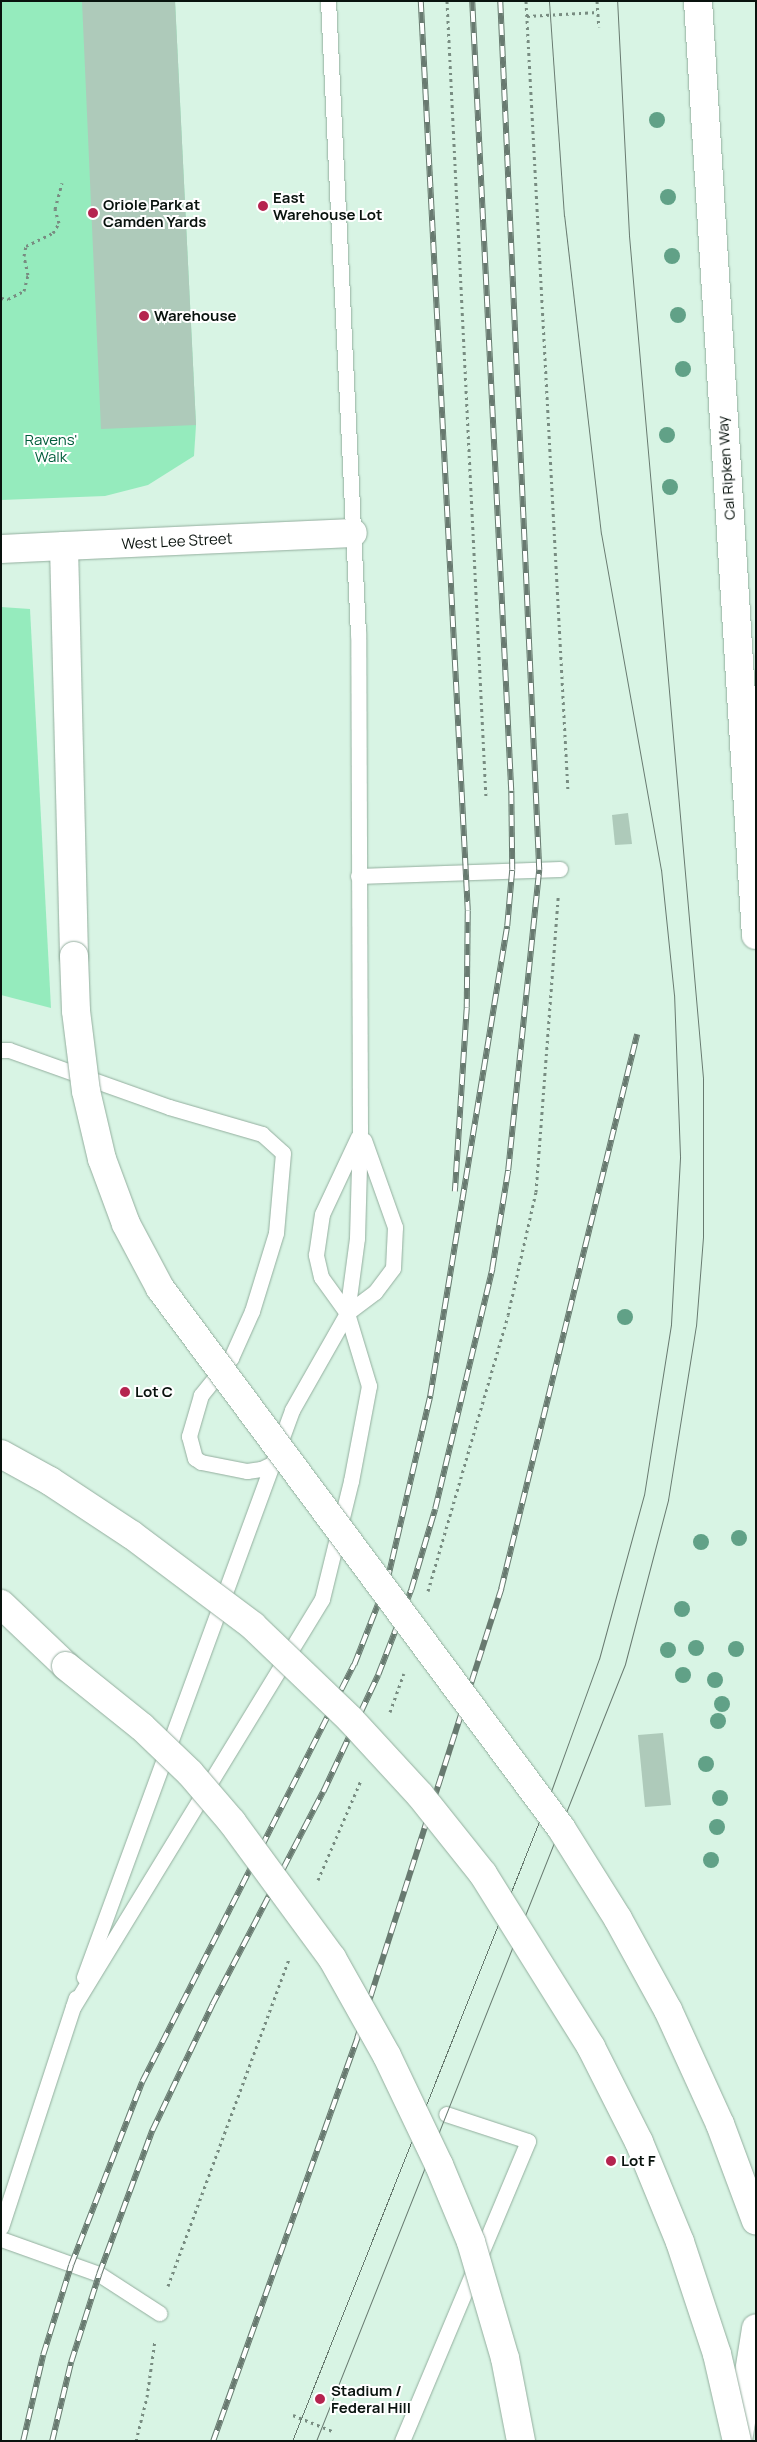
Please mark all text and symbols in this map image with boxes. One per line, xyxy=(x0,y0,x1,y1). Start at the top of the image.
place label: East Warehouse Lot xyxy=(273,188,382,223)
place label: Oriole Park at Camden Yards xyxy=(103,195,206,230)
marker: East Warehouse Lot xyxy=(257,200,269,212)
marker: Oriole Park at Camden Yards xyxy=(87,207,99,219)
place label: Warehouse xyxy=(154,307,237,325)
marker: Warehouse xyxy=(138,310,150,322)
street label: Cal Ripken Way xyxy=(713,415,739,521)
park label: Ravens' Walk xyxy=(24,430,78,465)
street label: West Lee Street xyxy=(121,529,233,553)
place label: Lot C xyxy=(135,1383,173,1401)
marker: Lot C xyxy=(119,1386,131,1398)
place label: Lot F xyxy=(621,2152,656,2170)
marker: Lot F xyxy=(605,2155,617,2167)
place label: Stadium / Federal Hill xyxy=(331,2381,411,2416)
marker: Stadium / Federal Hill xyxy=(313,2392,327,2406)

